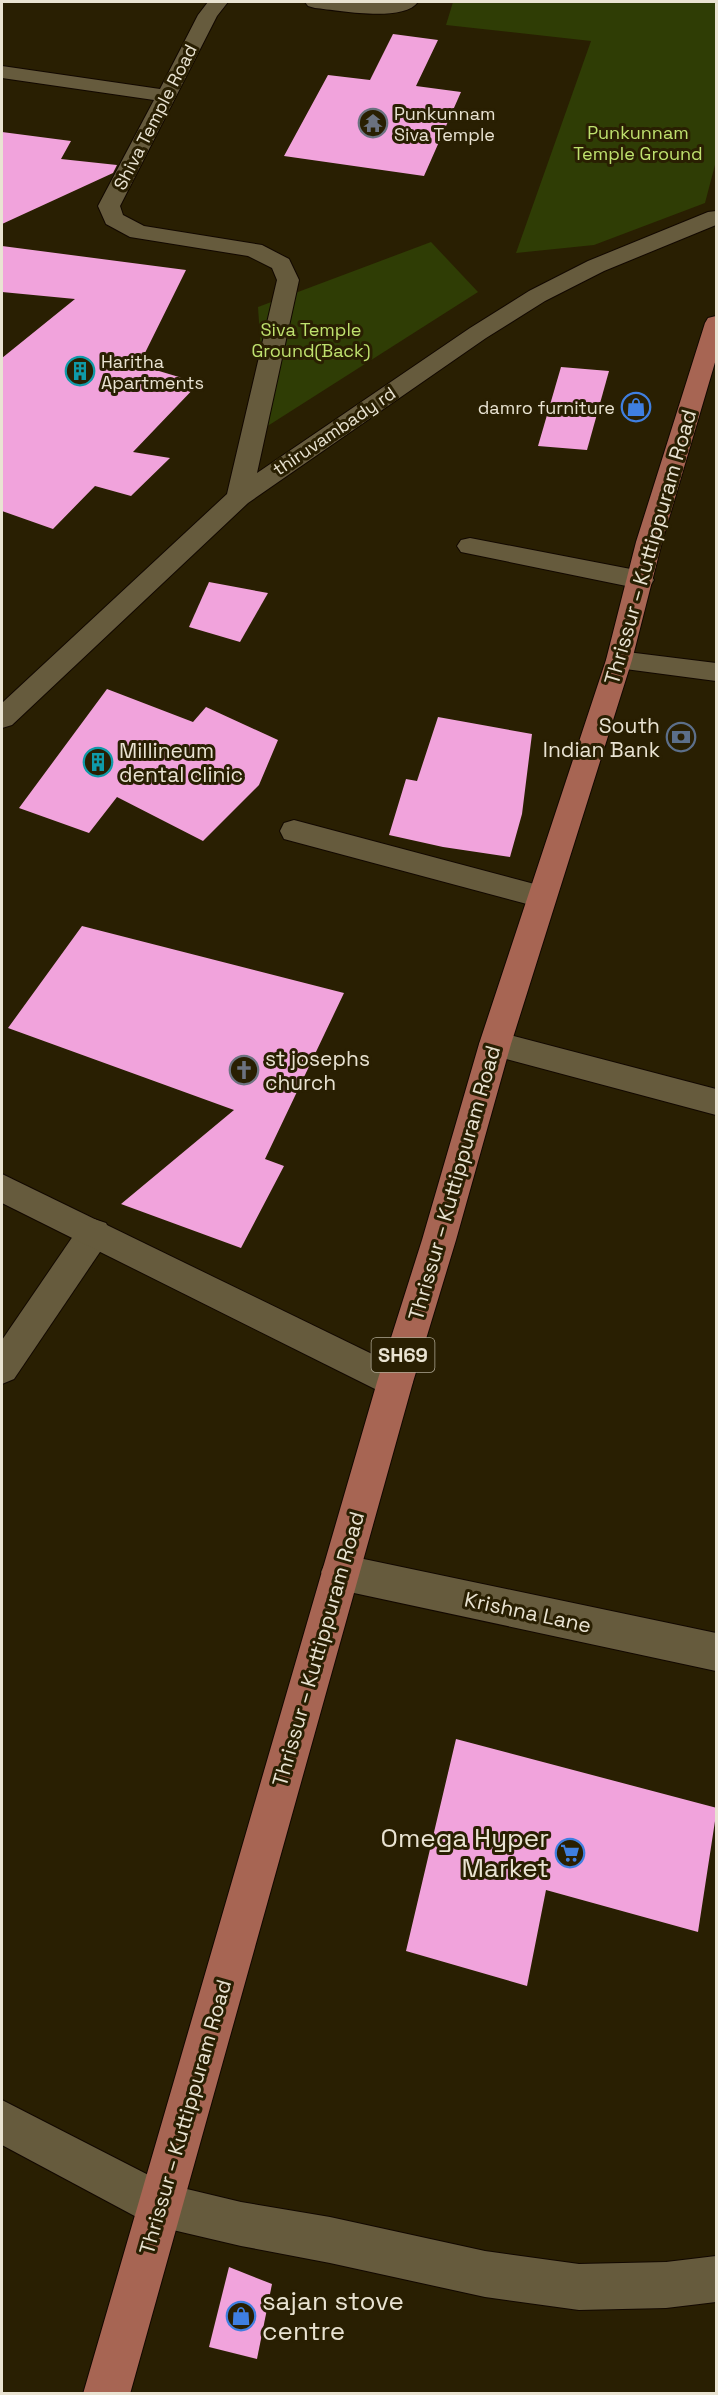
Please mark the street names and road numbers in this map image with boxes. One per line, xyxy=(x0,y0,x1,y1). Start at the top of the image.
street label: Shiva Temple Road xyxy=(108,40,202,194)
street label: thiruvambady rd xyxy=(268,381,400,481)
street label: Thrissur – Kuttippuram Road xyxy=(598,406,702,688)
street label: Thrissur – Kuttippuram Road xyxy=(402,1042,506,1324)
road number: SH69 xyxy=(372,1338,434,1372)
street label: Thrissur – Kuttippuram Road xyxy=(266,1508,370,1790)
street label: Krishna Lane xyxy=(462,1585,594,1639)
street label: Thrissur – Kuttippuram Road xyxy=(133,1976,237,2258)

